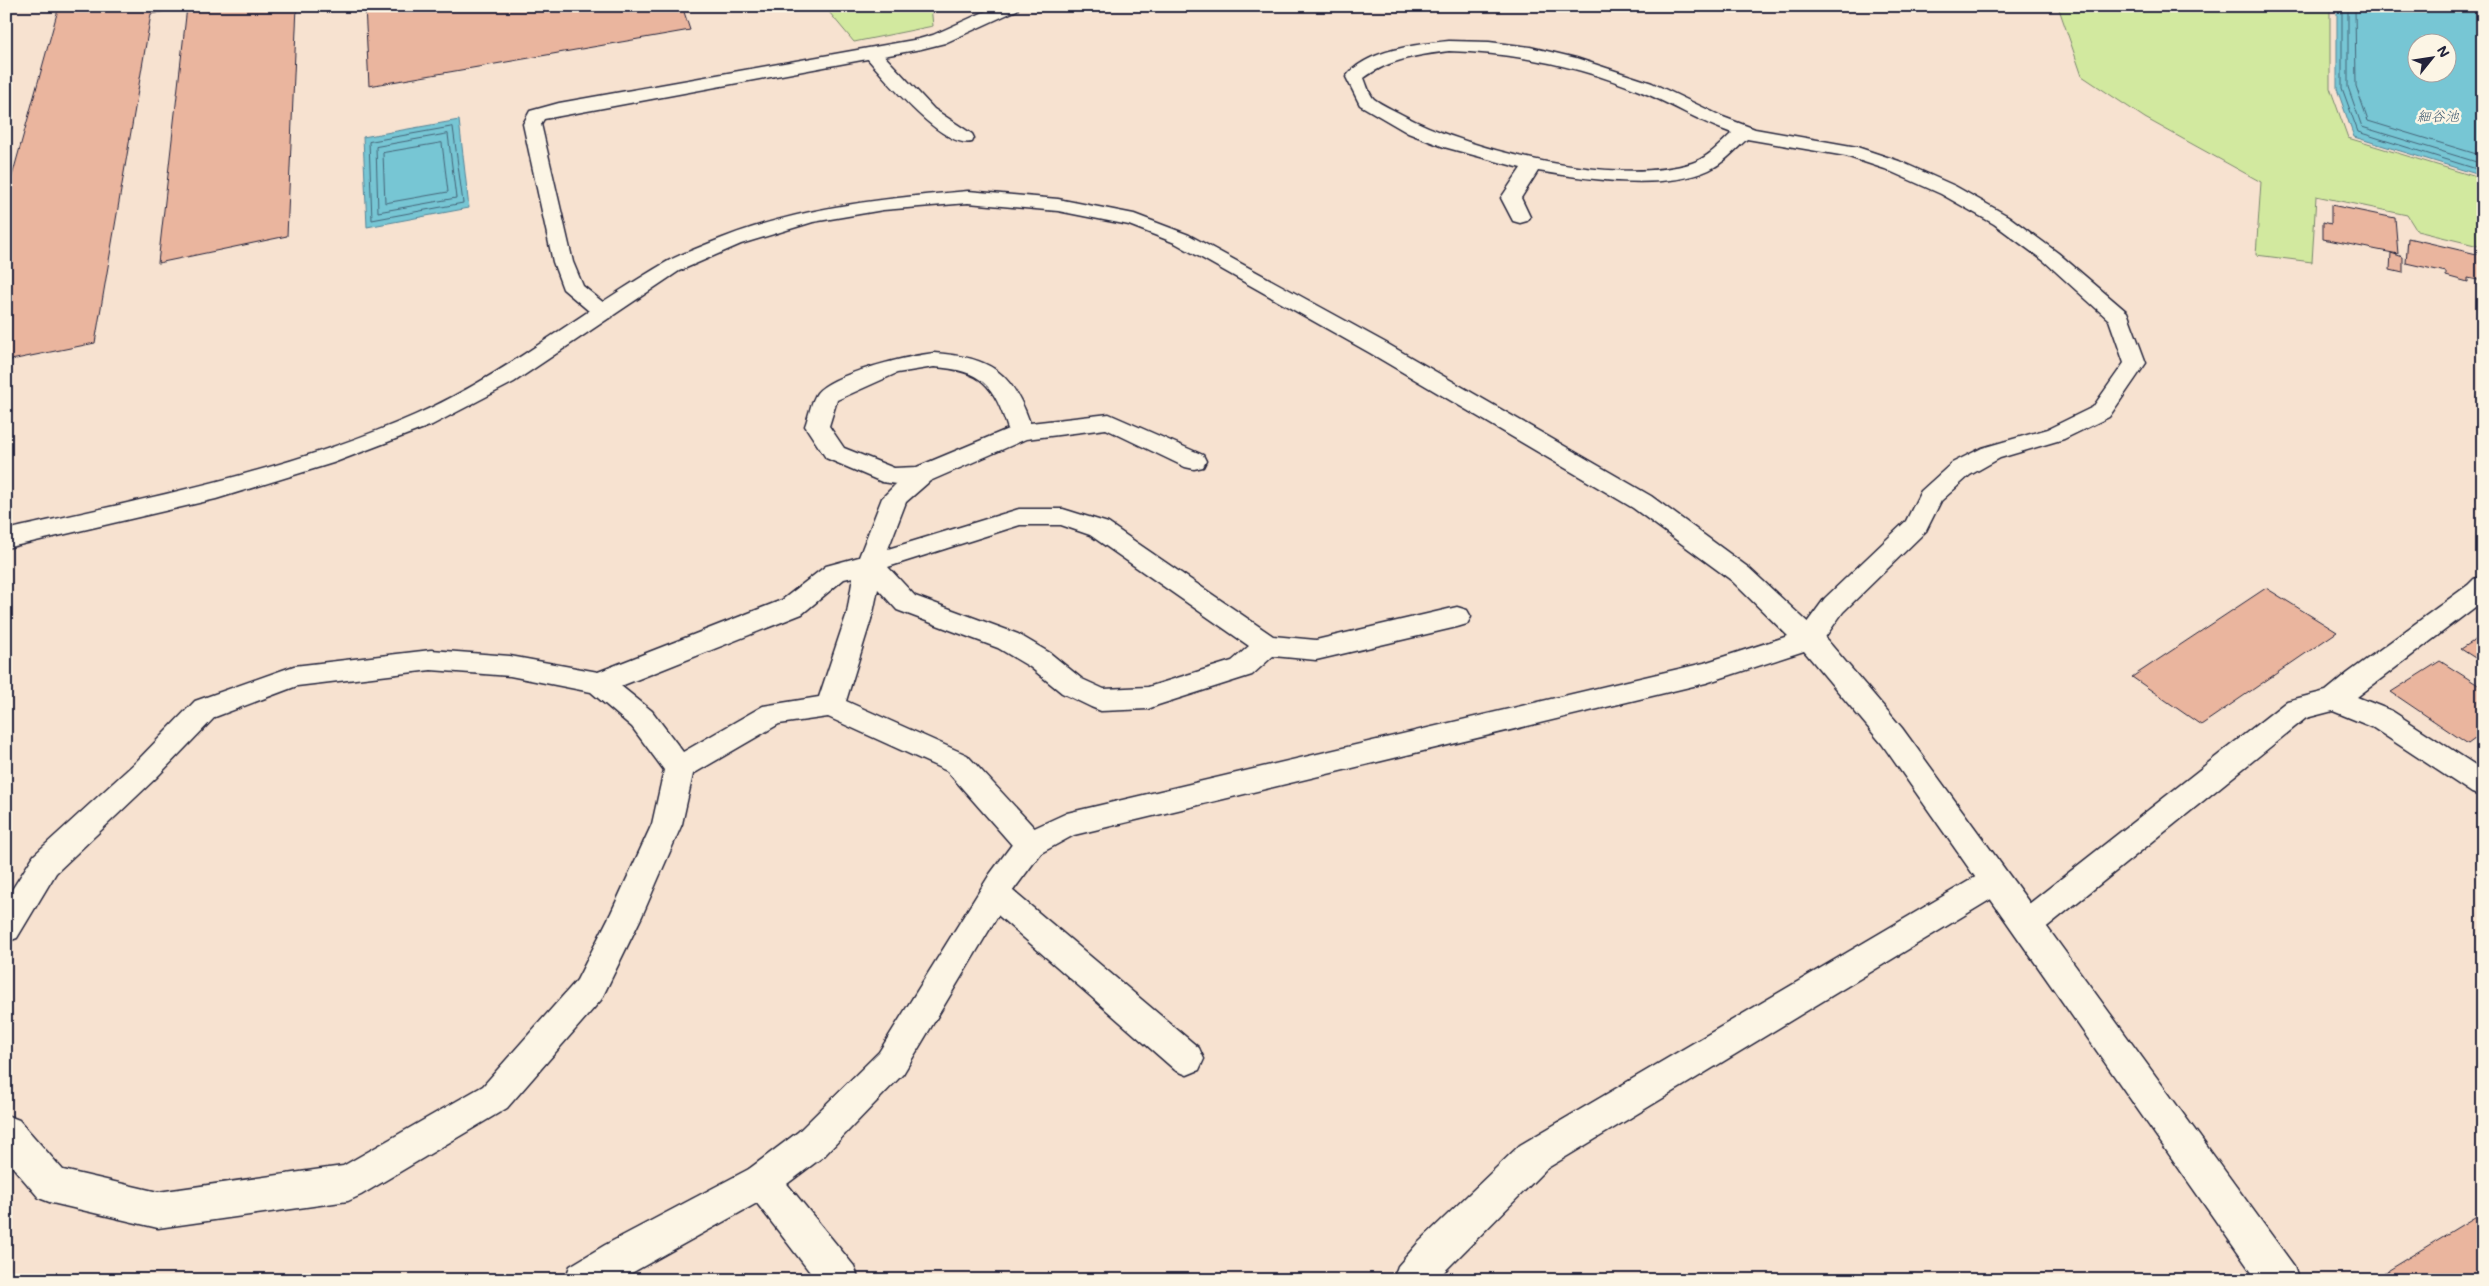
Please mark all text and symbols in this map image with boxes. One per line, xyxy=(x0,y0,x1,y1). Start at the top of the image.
north arrow xyxy=(2406,32,2456,82)
text: N xyxy=(2433,42,2455,61)
water label: 細谷池 xyxy=(2417,106,2460,125)

